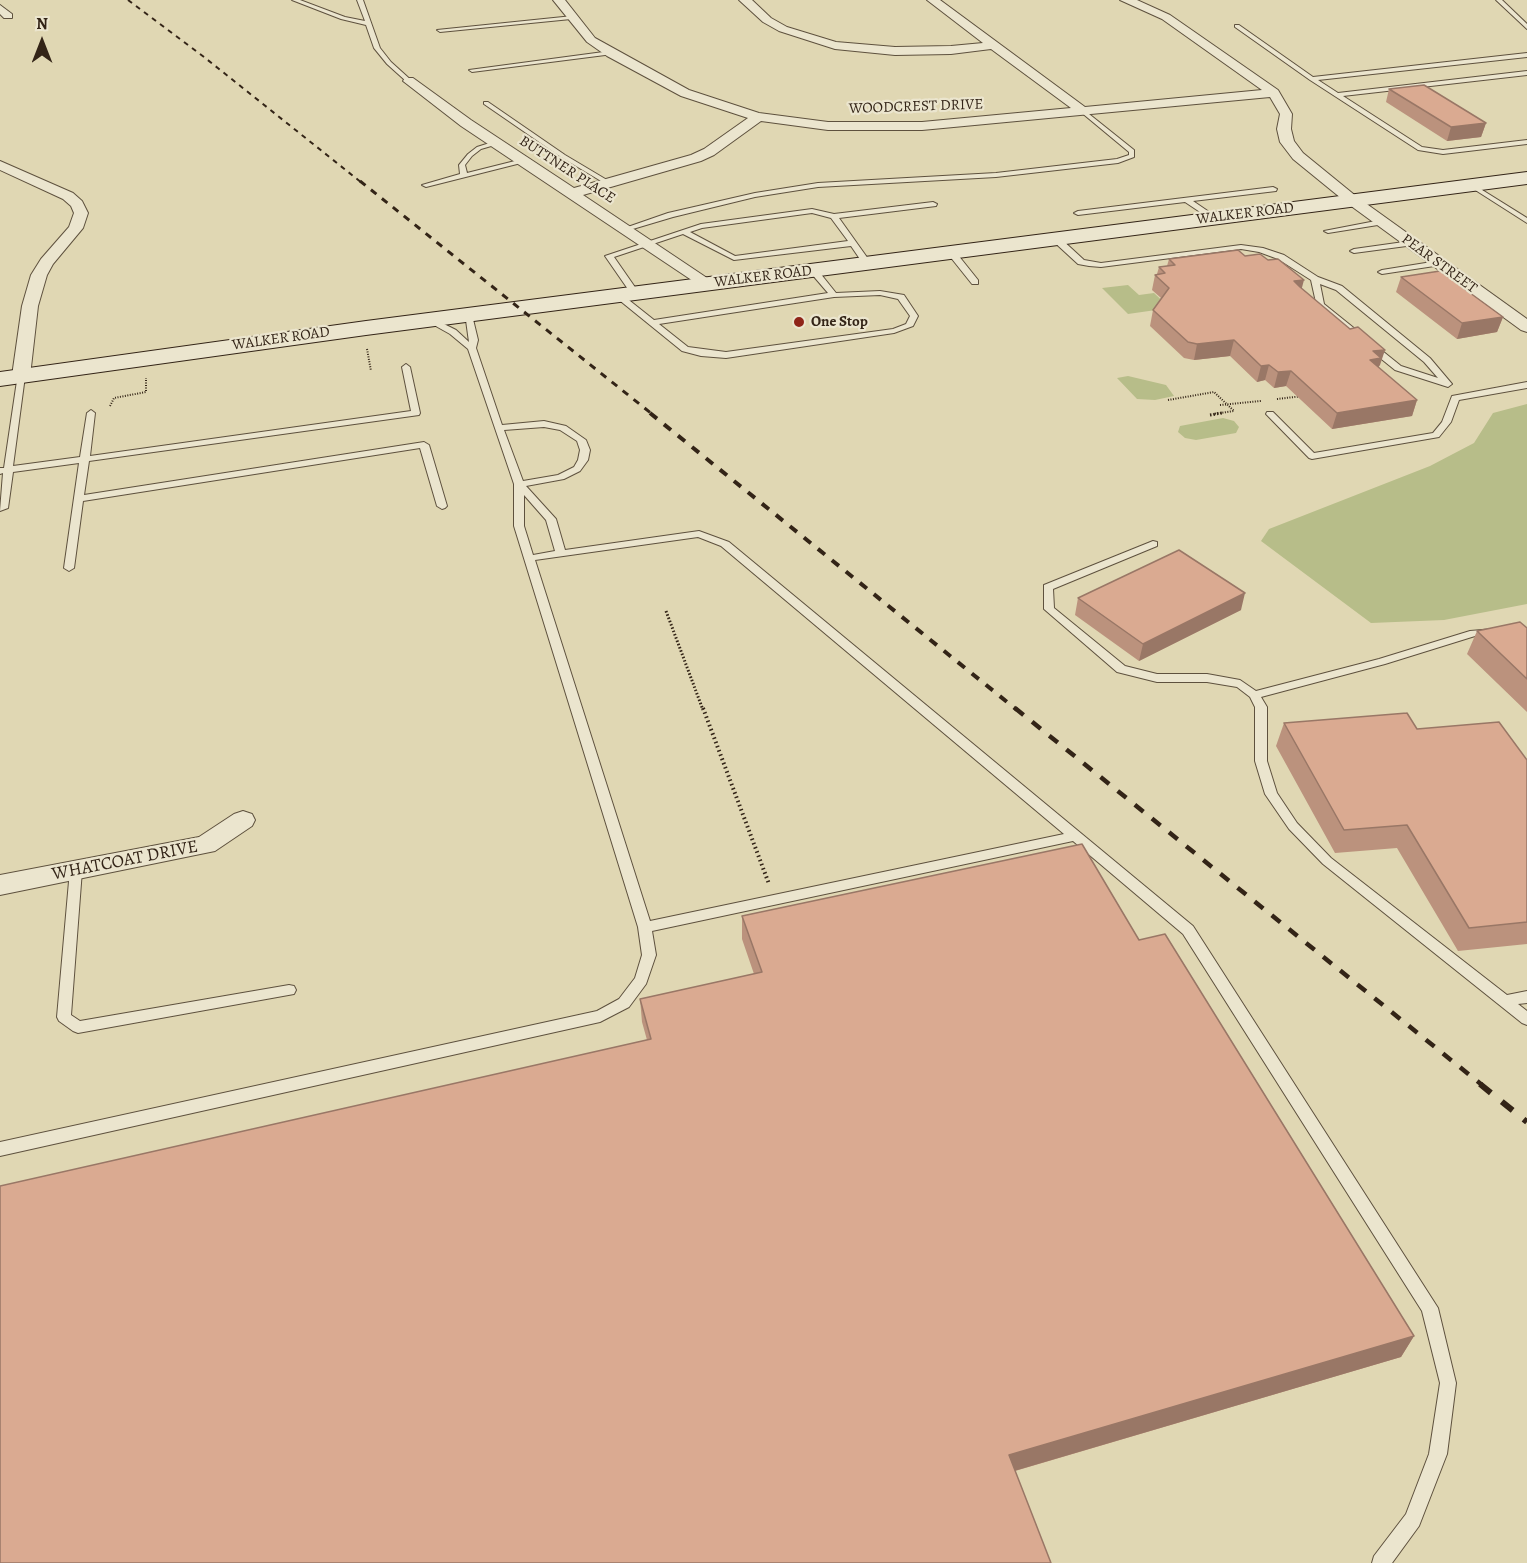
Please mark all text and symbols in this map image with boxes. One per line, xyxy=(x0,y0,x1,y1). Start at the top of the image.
north arrow xyxy=(12,12,72,72)
text: N xyxy=(36,13,48,35)
street label: WOODCREST DRIVE xyxy=(848,96,984,118)
street label: BUTTNER PLACE xyxy=(516,132,618,208)
street label: WALKER ROAD xyxy=(1195,199,1295,229)
street label: PEAR STREET xyxy=(1398,230,1480,298)
street label: WALKER ROAD xyxy=(713,262,813,292)
place label: One Stop xyxy=(811,313,868,331)
marker: One Stop xyxy=(792,315,806,329)
street label: WALKER ROAD xyxy=(231,323,331,355)
street label: WHATCOAT DRIVE xyxy=(50,836,200,886)

